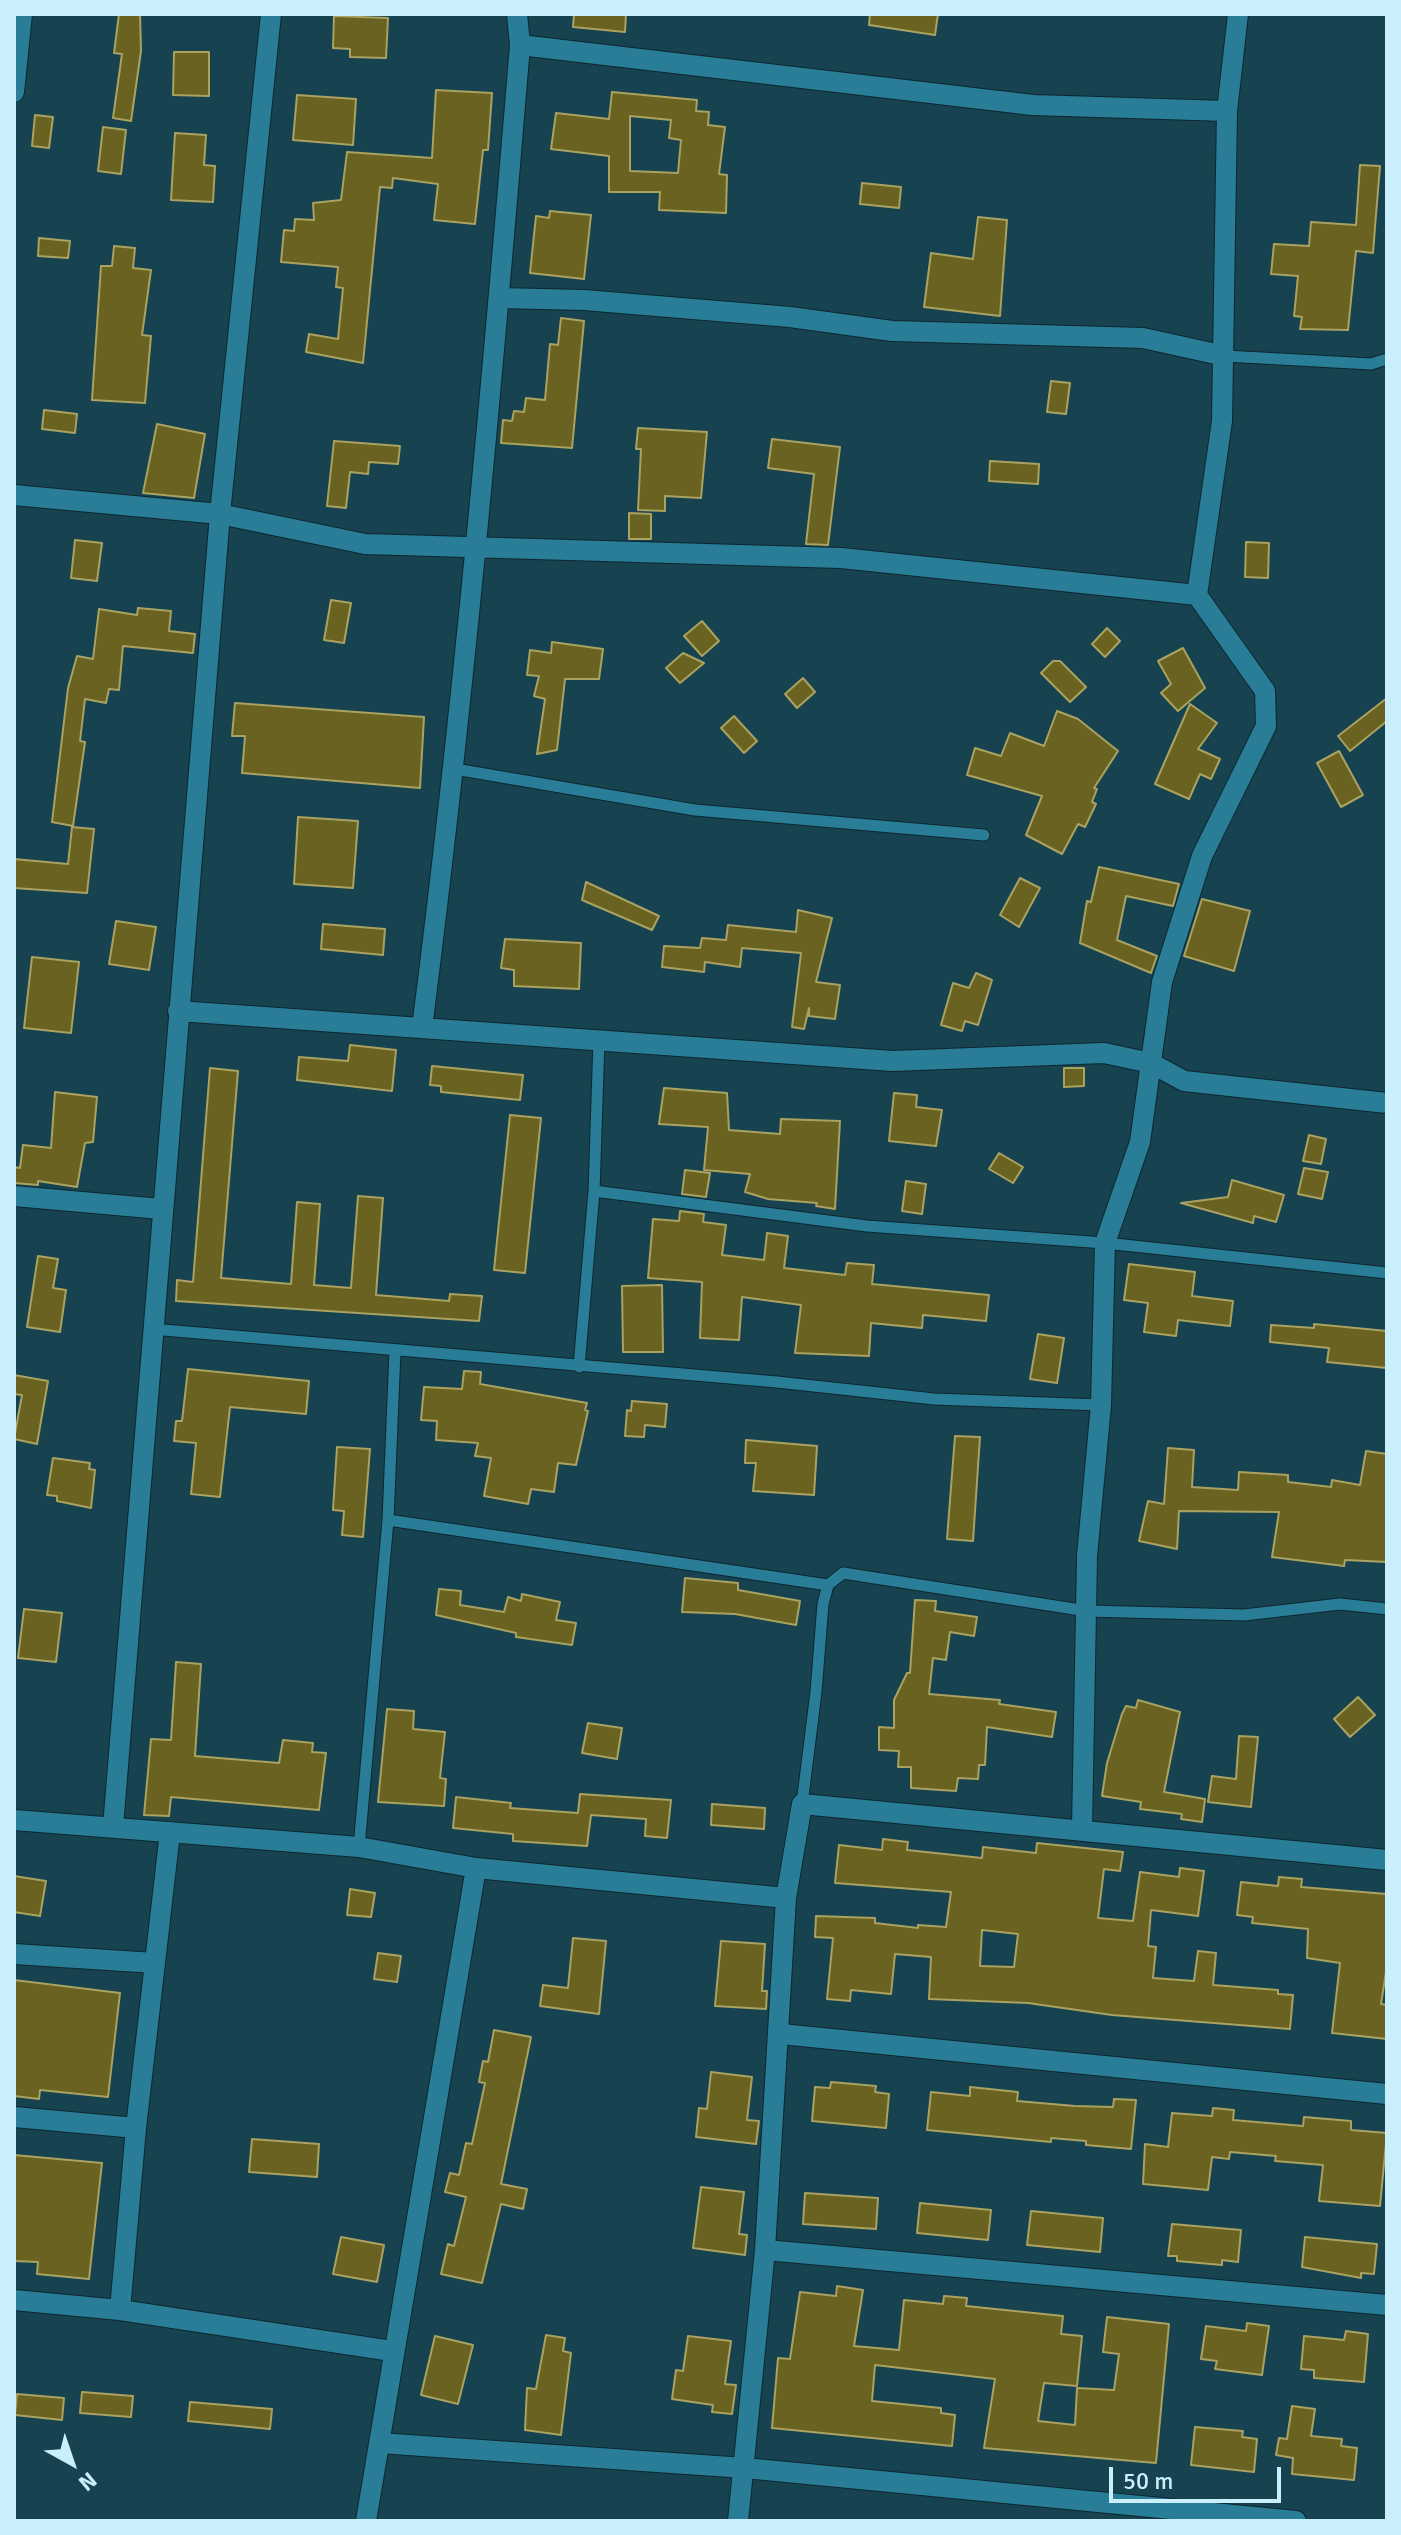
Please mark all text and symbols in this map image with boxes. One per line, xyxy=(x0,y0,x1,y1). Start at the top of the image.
north arrow xyxy=(32,2423,112,2503)
scale bar xyxy=(1113,2451,1285,2501)
text: 50 m xyxy=(1123,2466,1173,2496)
text: N xyxy=(73,2467,102,2497)

